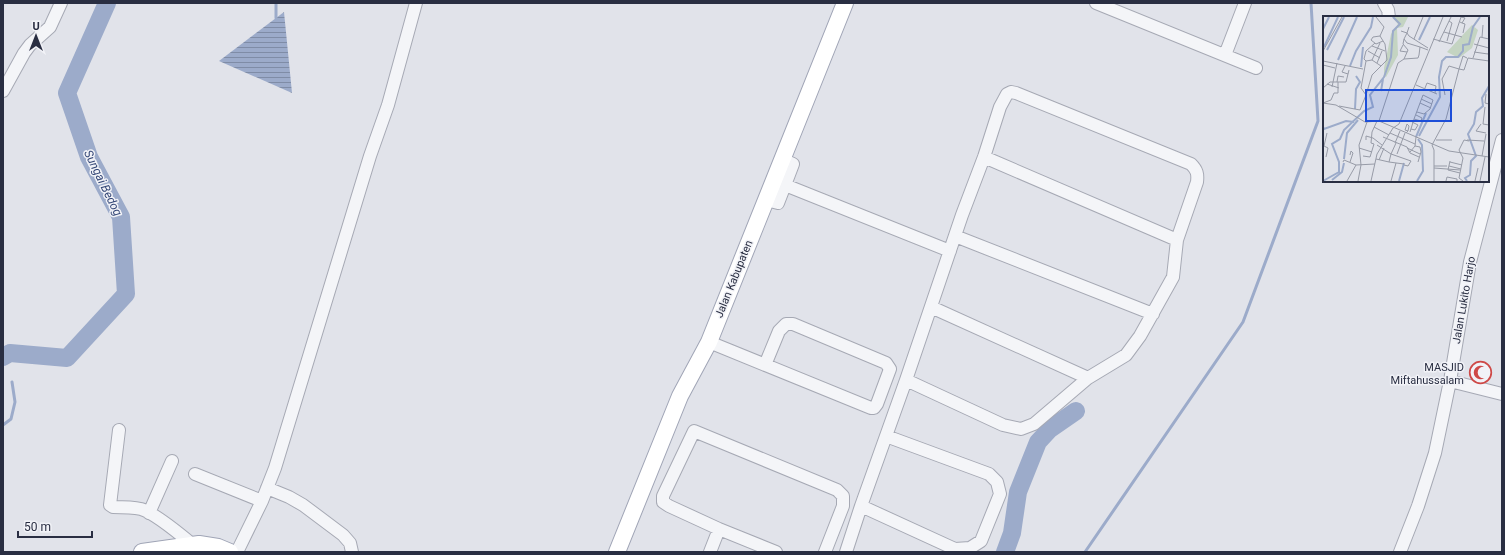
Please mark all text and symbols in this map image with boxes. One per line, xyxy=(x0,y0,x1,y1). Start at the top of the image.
north arrow xyxy=(16,16,56,56)
inset map xyxy=(1323,16,1489,182)
text: U xyxy=(32,20,40,33)
water label: Sungai Bedog xyxy=(81,148,125,219)
street label: Jalan Kabupaten xyxy=(713,238,755,320)
street label: Jalan Lukito Harjo xyxy=(1450,255,1478,345)
mosque icon: MASJID Miftahussalam xyxy=(1467,360,1493,386)
place label: MASJID Miftahussalam xyxy=(1391,361,1464,387)
scale bar xyxy=(18,513,92,539)
text: 50 m xyxy=(24,520,51,534)

